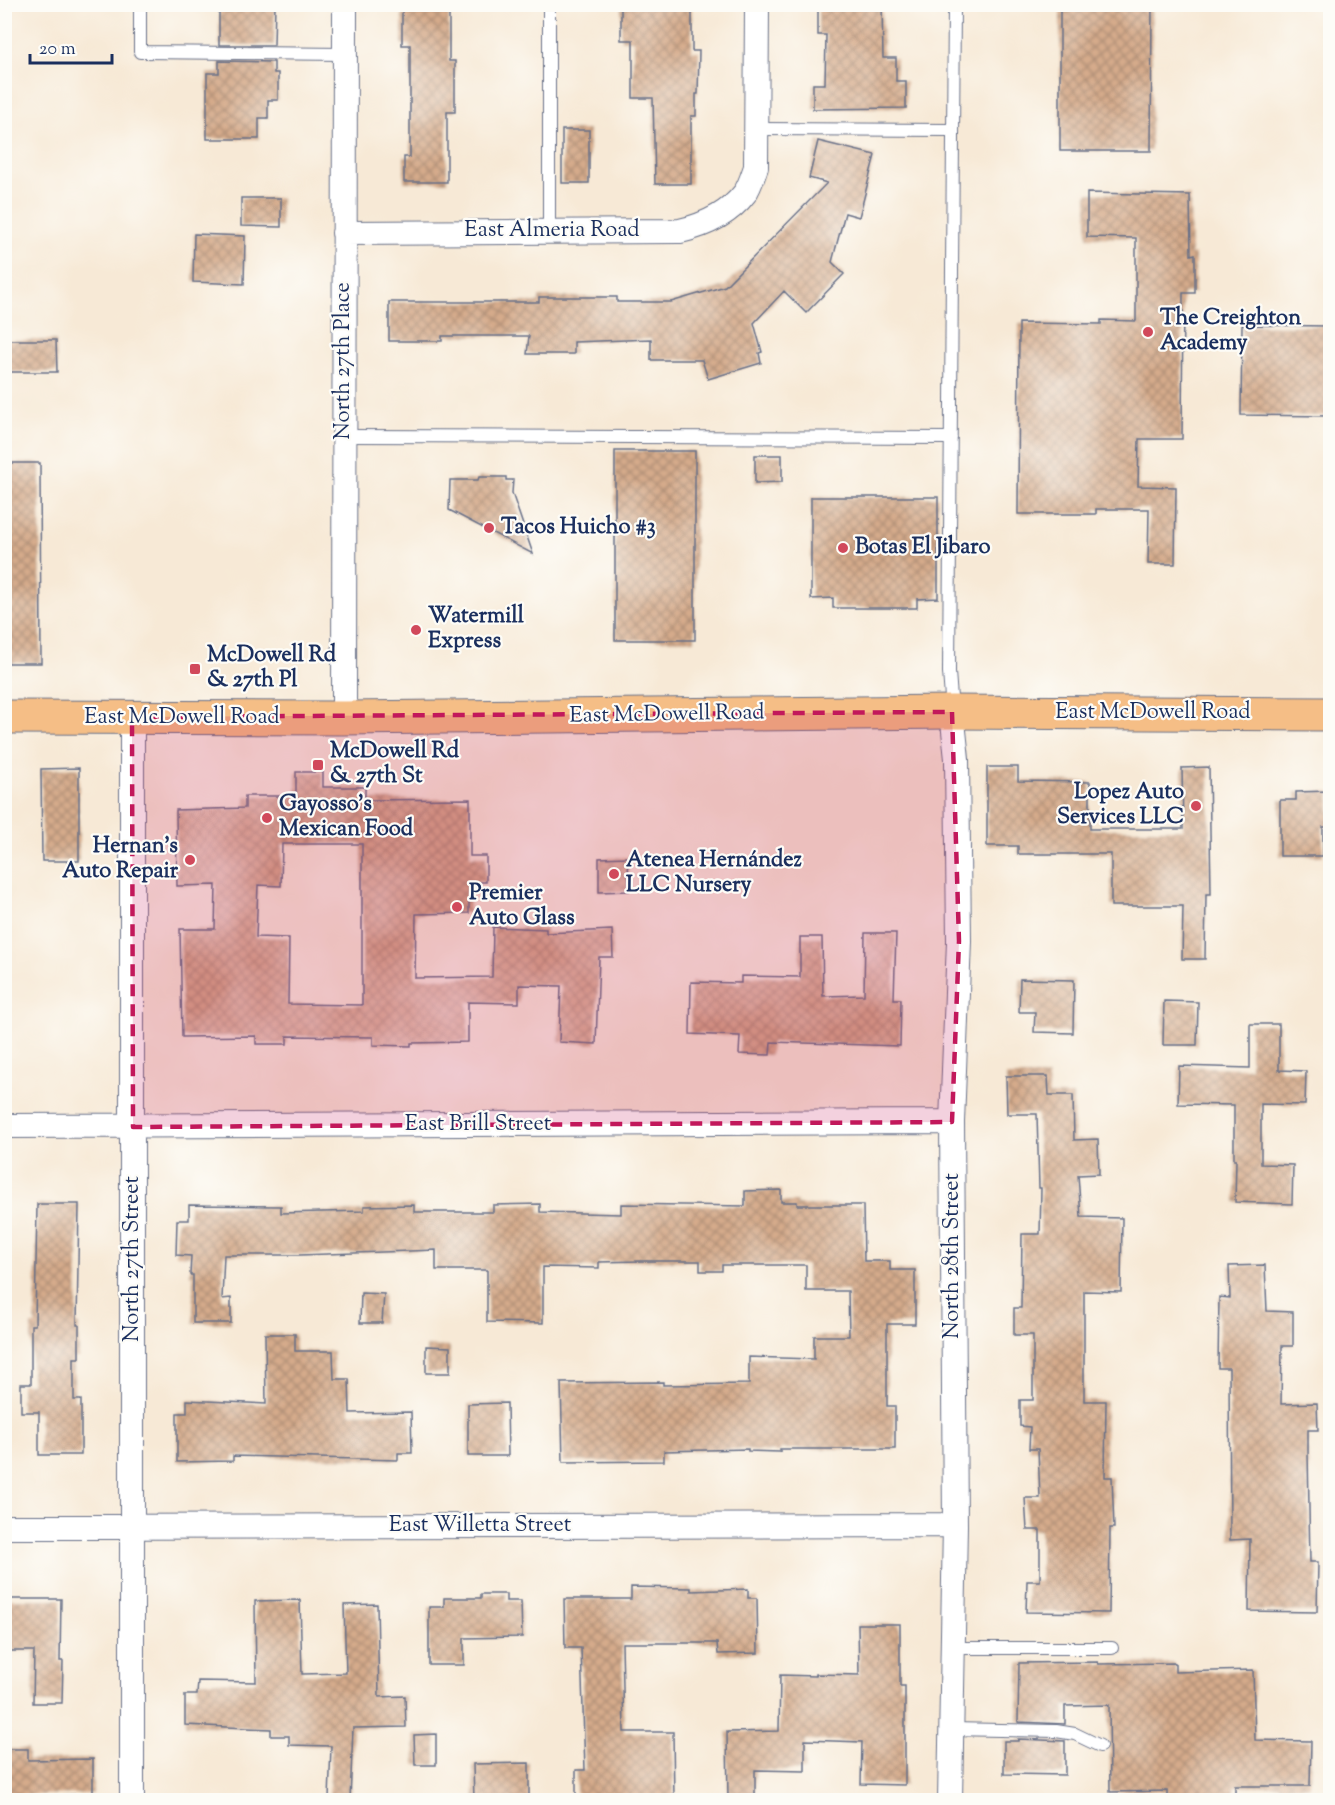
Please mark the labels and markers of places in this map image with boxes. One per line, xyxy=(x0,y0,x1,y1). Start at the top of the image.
place label: The Creighton Academy xyxy=(1160,303,1301,360)
marker: The Creighton Academy xyxy=(1141,325,1155,339)
place label: Tacos Huicho #3 xyxy=(501,512,656,544)
marker: Tacos Huicho #3 xyxy=(482,521,496,535)
place label: Botas El Jibaro xyxy=(855,532,990,564)
marker: Botas El Jibaro xyxy=(836,541,850,555)
place label: Watermill Express xyxy=(428,601,525,658)
marker: Watermill Express xyxy=(409,623,423,637)
place label: McDowell Rd & 27th Pl xyxy=(207,640,337,697)
marker: McDowell Rd & 27th Pl xyxy=(188,662,202,676)
place label: McDowell Rd & 27th St xyxy=(330,736,460,793)
marker: McDowell Rd & 27th St xyxy=(311,758,325,772)
place label: Lopez Auto Services LLC xyxy=(1057,777,1184,834)
place label: Gayosso's Mexican Food xyxy=(279,789,414,846)
marker: Lopez Auto Services LLC xyxy=(1189,799,1203,813)
marker: Gayosso's Mexican Food xyxy=(260,811,274,825)
place label: Hernan's Auto Repair xyxy=(62,831,179,888)
place label: Atenea Hernández LLC Nursery xyxy=(626,845,803,902)
marker: Hernan's Auto Repair xyxy=(183,853,197,867)
marker: Atenea Hernández LLC Nursery xyxy=(607,867,621,881)
place label: Premier Auto Glass xyxy=(469,878,575,935)
marker: Premier Auto Glass xyxy=(450,900,464,914)

